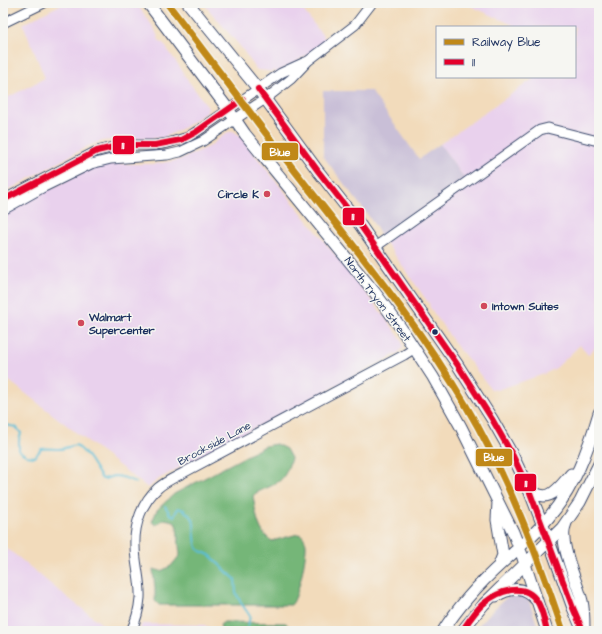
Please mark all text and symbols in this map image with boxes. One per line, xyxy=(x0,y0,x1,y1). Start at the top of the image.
legend xyxy=(436,26,576,78)
text: Railway Blue xyxy=(472,34,541,52)
text: 11 xyxy=(472,54,476,71)
line badge: 11 xyxy=(112,135,135,155)
text: 11 xyxy=(122,138,125,153)
line badge: Blue xyxy=(261,142,299,161)
text: Blue xyxy=(269,145,291,160)
place label: Circle K xyxy=(218,187,259,202)
marker: Circle K xyxy=(262,189,272,199)
line badge: 11 xyxy=(342,207,365,226)
text: 11 xyxy=(352,209,355,224)
street label: North Tryon Street xyxy=(340,254,415,346)
place label: Intown Suites xyxy=(492,299,559,314)
marker: Intown Suites xyxy=(479,301,489,311)
place label: Walmart Supercenter xyxy=(88,310,156,339)
marker: Walmart Supercenter xyxy=(76,318,86,328)
unlabelled marker xyxy=(430,327,440,337)
street label: Brookside Lane xyxy=(175,418,253,469)
line badge: Blue xyxy=(475,448,513,467)
text: Blue xyxy=(483,450,505,465)
line badge: 11 xyxy=(514,473,537,492)
text: 11 xyxy=(525,476,528,491)

